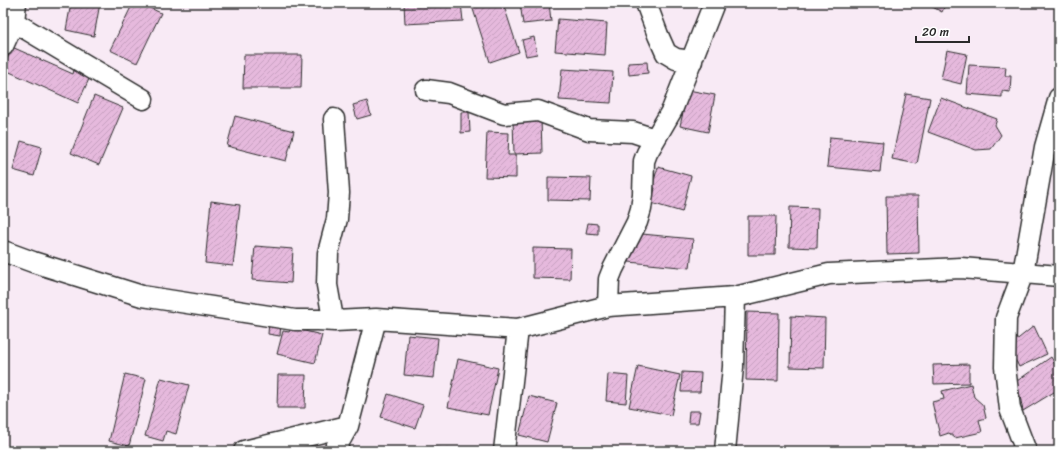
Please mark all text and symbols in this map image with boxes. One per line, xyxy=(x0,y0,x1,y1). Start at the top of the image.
scale bar xyxy=(916,18,969,44)
text: 20 m xyxy=(922,21,949,43)

